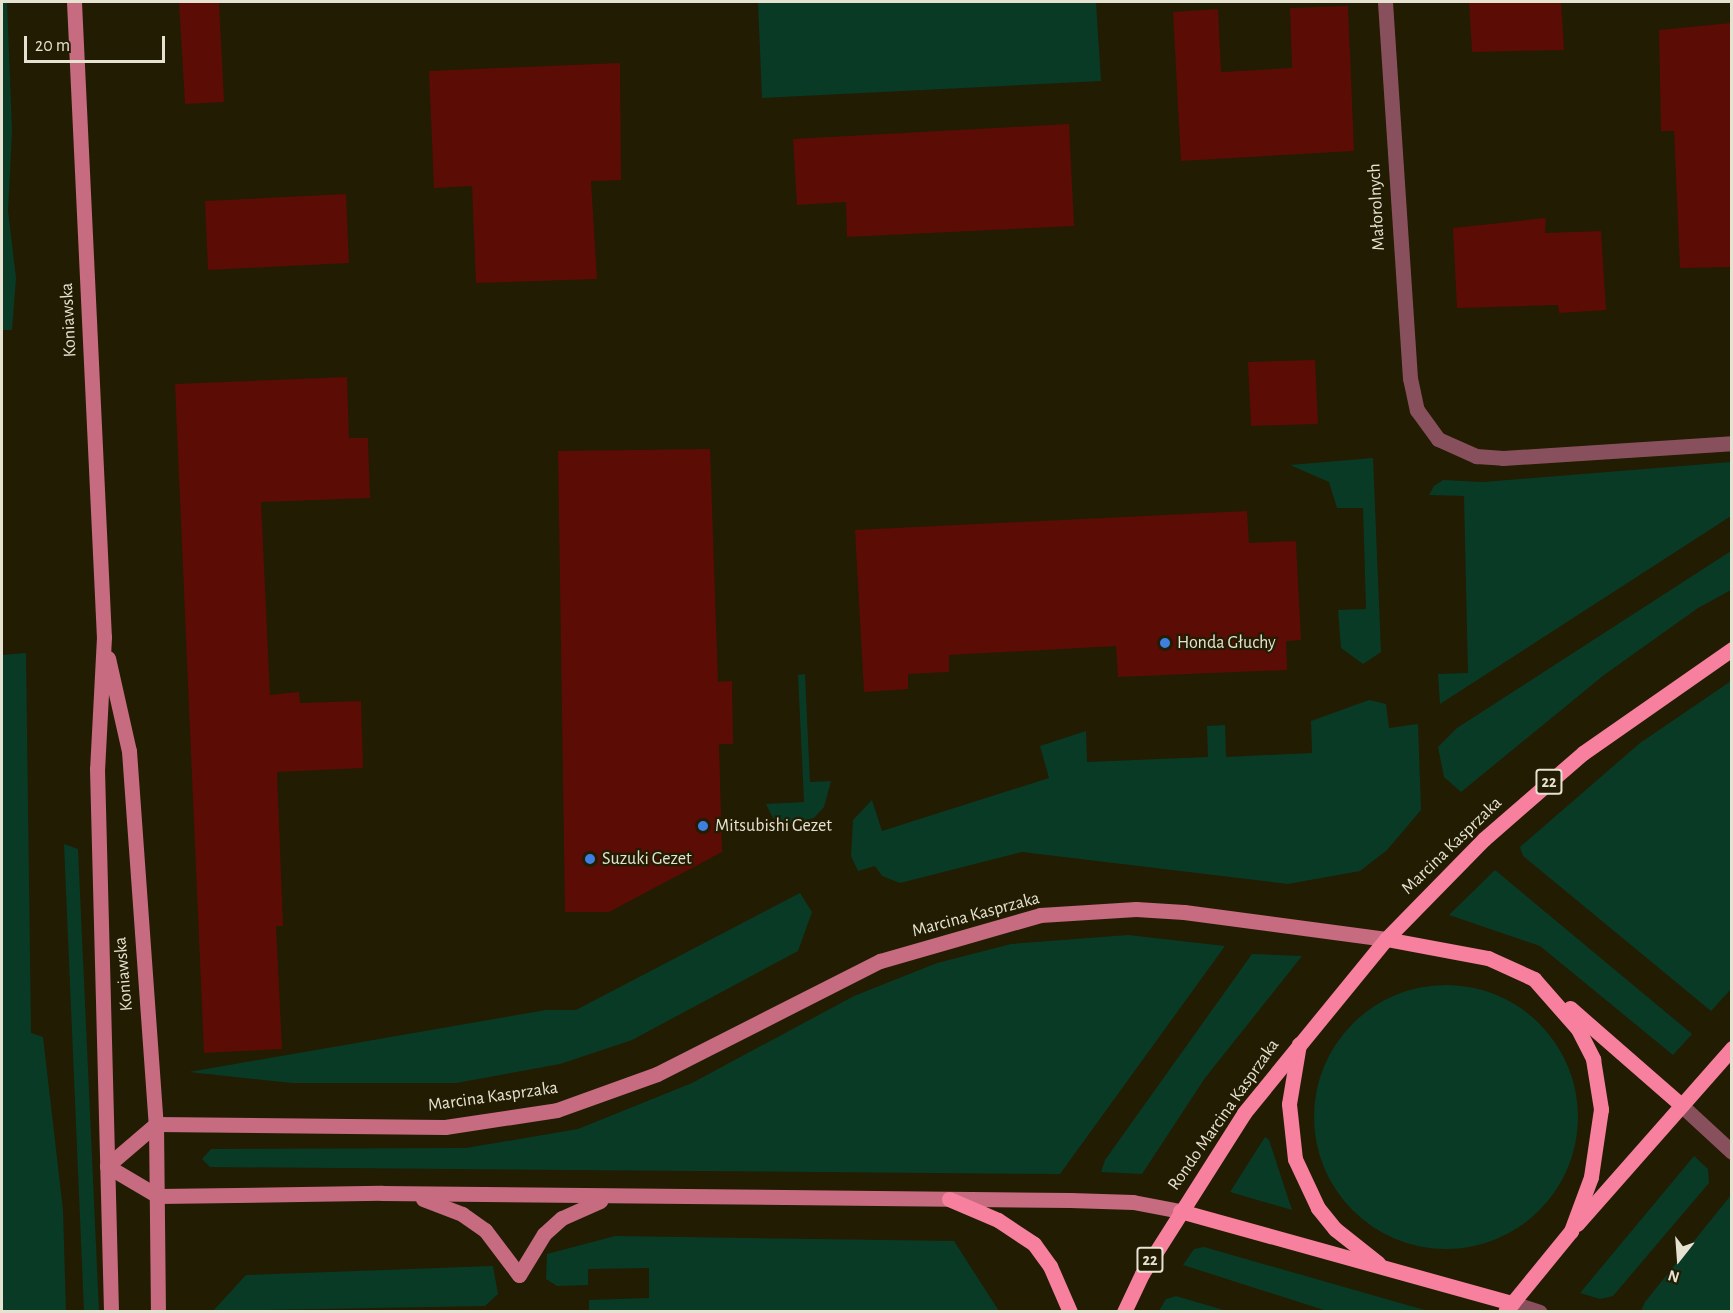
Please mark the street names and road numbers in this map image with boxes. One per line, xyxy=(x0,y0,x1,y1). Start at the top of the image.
street label: Małorolnych xyxy=(1364,163,1390,251)
street label: Koniawska xyxy=(56,282,82,358)
road number: 22 xyxy=(1534,769,1564,795)
street label: Marcina Kasprzaka xyxy=(1397,793,1507,899)
street label: Marcina Kasprzaka xyxy=(910,888,1042,942)
street label: Koniawska xyxy=(110,936,138,1012)
street label: Rondo Marcina Kasprzaka xyxy=(1164,1035,1284,1195)
street label: Marcina Kasprzaka xyxy=(427,1077,559,1117)
road number: 22 xyxy=(1135,1247,1165,1273)

